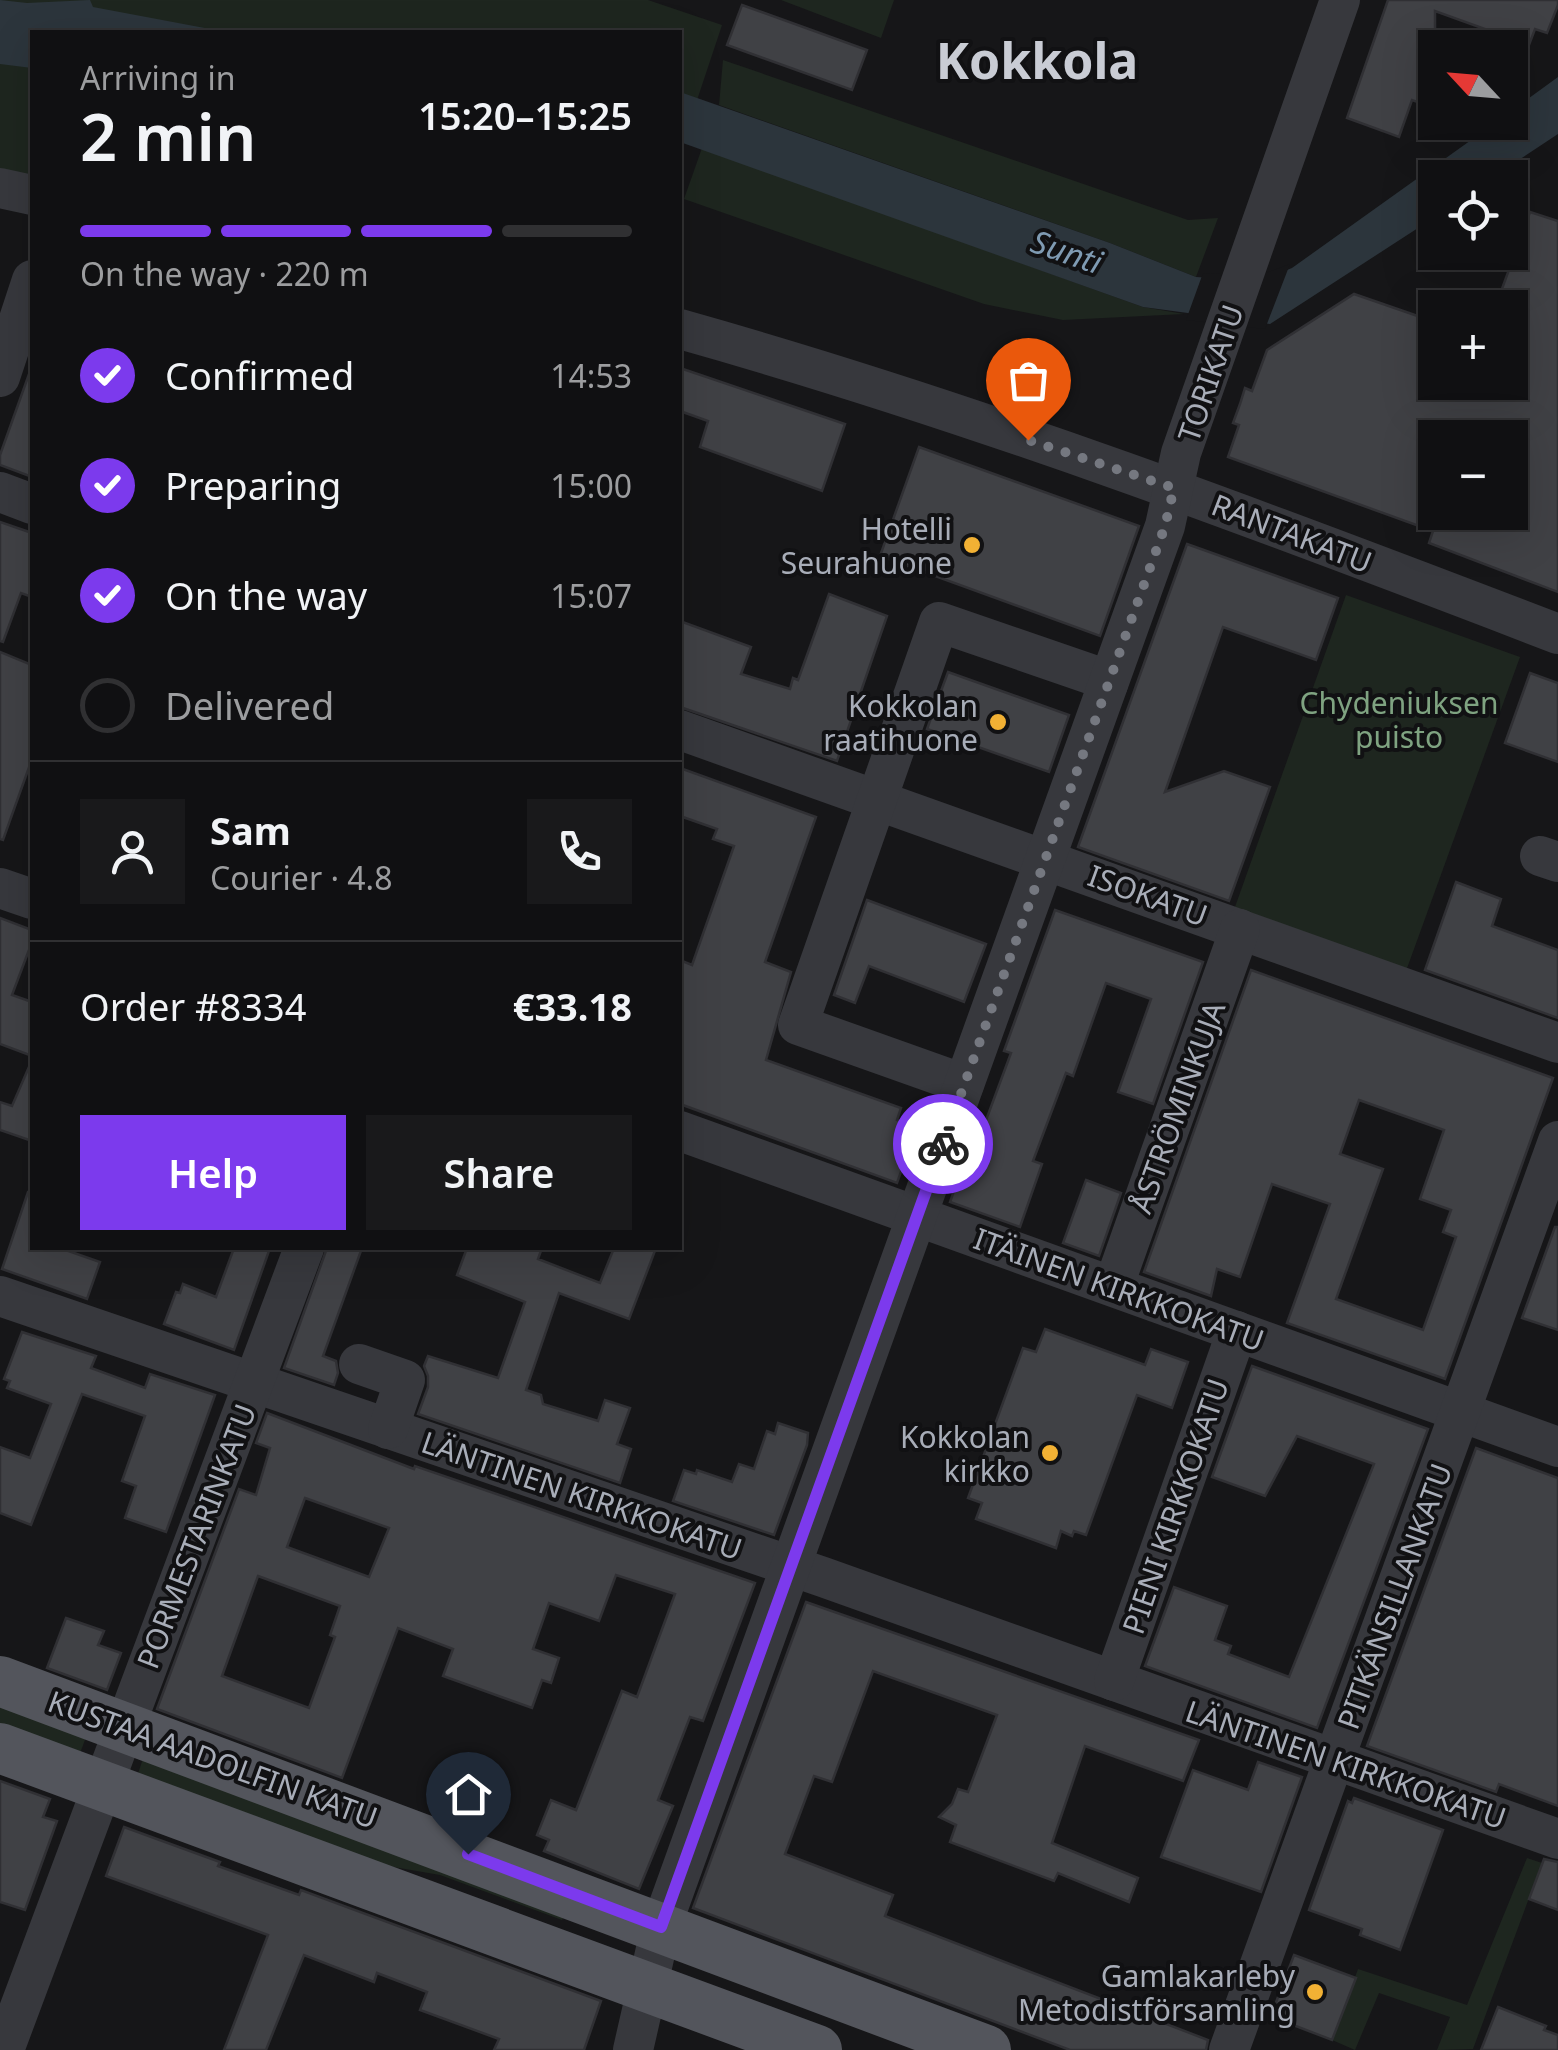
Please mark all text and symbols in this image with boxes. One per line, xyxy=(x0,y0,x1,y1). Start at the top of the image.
district label: Kokkola xyxy=(936,26,1138,94)
north arrow xyxy=(1418,30,1528,140)
map controls xyxy=(1418,30,1528,530)
text: Arriving in xyxy=(80,56,235,99)
text: 15:20–15:25 xyxy=(418,89,632,141)
text: 2 min xyxy=(80,92,256,180)
button: locate xyxy=(1418,160,1528,270)
water label: Sunti xyxy=(1026,219,1109,283)
text: On the way · 220 m xyxy=(80,252,369,295)
button: + xyxy=(1418,290,1528,400)
street label: TORIKATU xyxy=(1167,299,1253,447)
pin xyxy=(986,338,1071,441)
icon: check xyxy=(80,348,135,403)
text: Confirmed xyxy=(165,349,354,401)
icon: bag xyxy=(1001,353,1056,408)
text: 14:53 xyxy=(550,354,632,397)
button: − xyxy=(1418,420,1528,530)
icon: check xyxy=(80,458,135,513)
text: Preparing xyxy=(165,459,341,511)
text: 15:00 xyxy=(550,464,632,507)
street label: RANTAKATU xyxy=(1206,484,1378,582)
place label: Hotelli Seurahuone xyxy=(781,508,952,583)
marker: Hotelli Seurahuone xyxy=(961,534,983,556)
icon: check xyxy=(80,568,135,623)
text: On the way xyxy=(165,569,367,621)
text: 15:07 xyxy=(550,574,632,617)
text: Delivered xyxy=(165,679,334,731)
park label: Chydeniuksen puisto xyxy=(1300,682,1498,757)
place label: Kokkolan raatihuone xyxy=(823,685,978,760)
marker: Kokkolan raatihuone xyxy=(987,711,1009,733)
button: person xyxy=(80,799,185,904)
button: phone xyxy=(527,799,632,904)
text: Sam xyxy=(210,804,291,856)
street label: ISOKATU xyxy=(1083,854,1213,936)
text: Courier · 4.8 xyxy=(210,856,393,899)
text: Order #8334 xyxy=(80,980,306,1032)
text: €33.18 xyxy=(513,980,632,1032)
street label: ÅSTRÖMINKUJA xyxy=(1120,995,1235,1219)
courier xyxy=(893,1094,993,1194)
button: Help xyxy=(80,1115,346,1230)
button: Share xyxy=(366,1115,632,1230)
icon: bike xyxy=(916,1117,971,1172)
street label: ITÄINEN KIRKKOKATU xyxy=(968,1217,1270,1361)
street label: PIENI KIRKKOKATU xyxy=(1112,1373,1238,1639)
street label: PORMESTARINKATU xyxy=(127,1398,265,1674)
place label: Kokkolan kirkko xyxy=(900,1416,1030,1491)
street label: LÄNTINEN KIRKKOKATU xyxy=(416,1421,748,1569)
marker: Kokkolan kirkko xyxy=(1039,1442,1061,1464)
street label: PITKÄNSILLANKATU xyxy=(1327,1458,1461,1734)
street label: KUSTAA AADOLFIN KATU xyxy=(43,1680,383,1838)
street label: LÄNTINEN KIRKKOKATU xyxy=(1180,1690,1512,1838)
pin xyxy=(426,1752,511,1855)
icon: home xyxy=(441,1767,496,1822)
place label: Gamlakarleby Metodistförsamling xyxy=(1018,1955,1296,2030)
marker: Gamlakarleby Metodistförsamling xyxy=(1304,1981,1326,2003)

